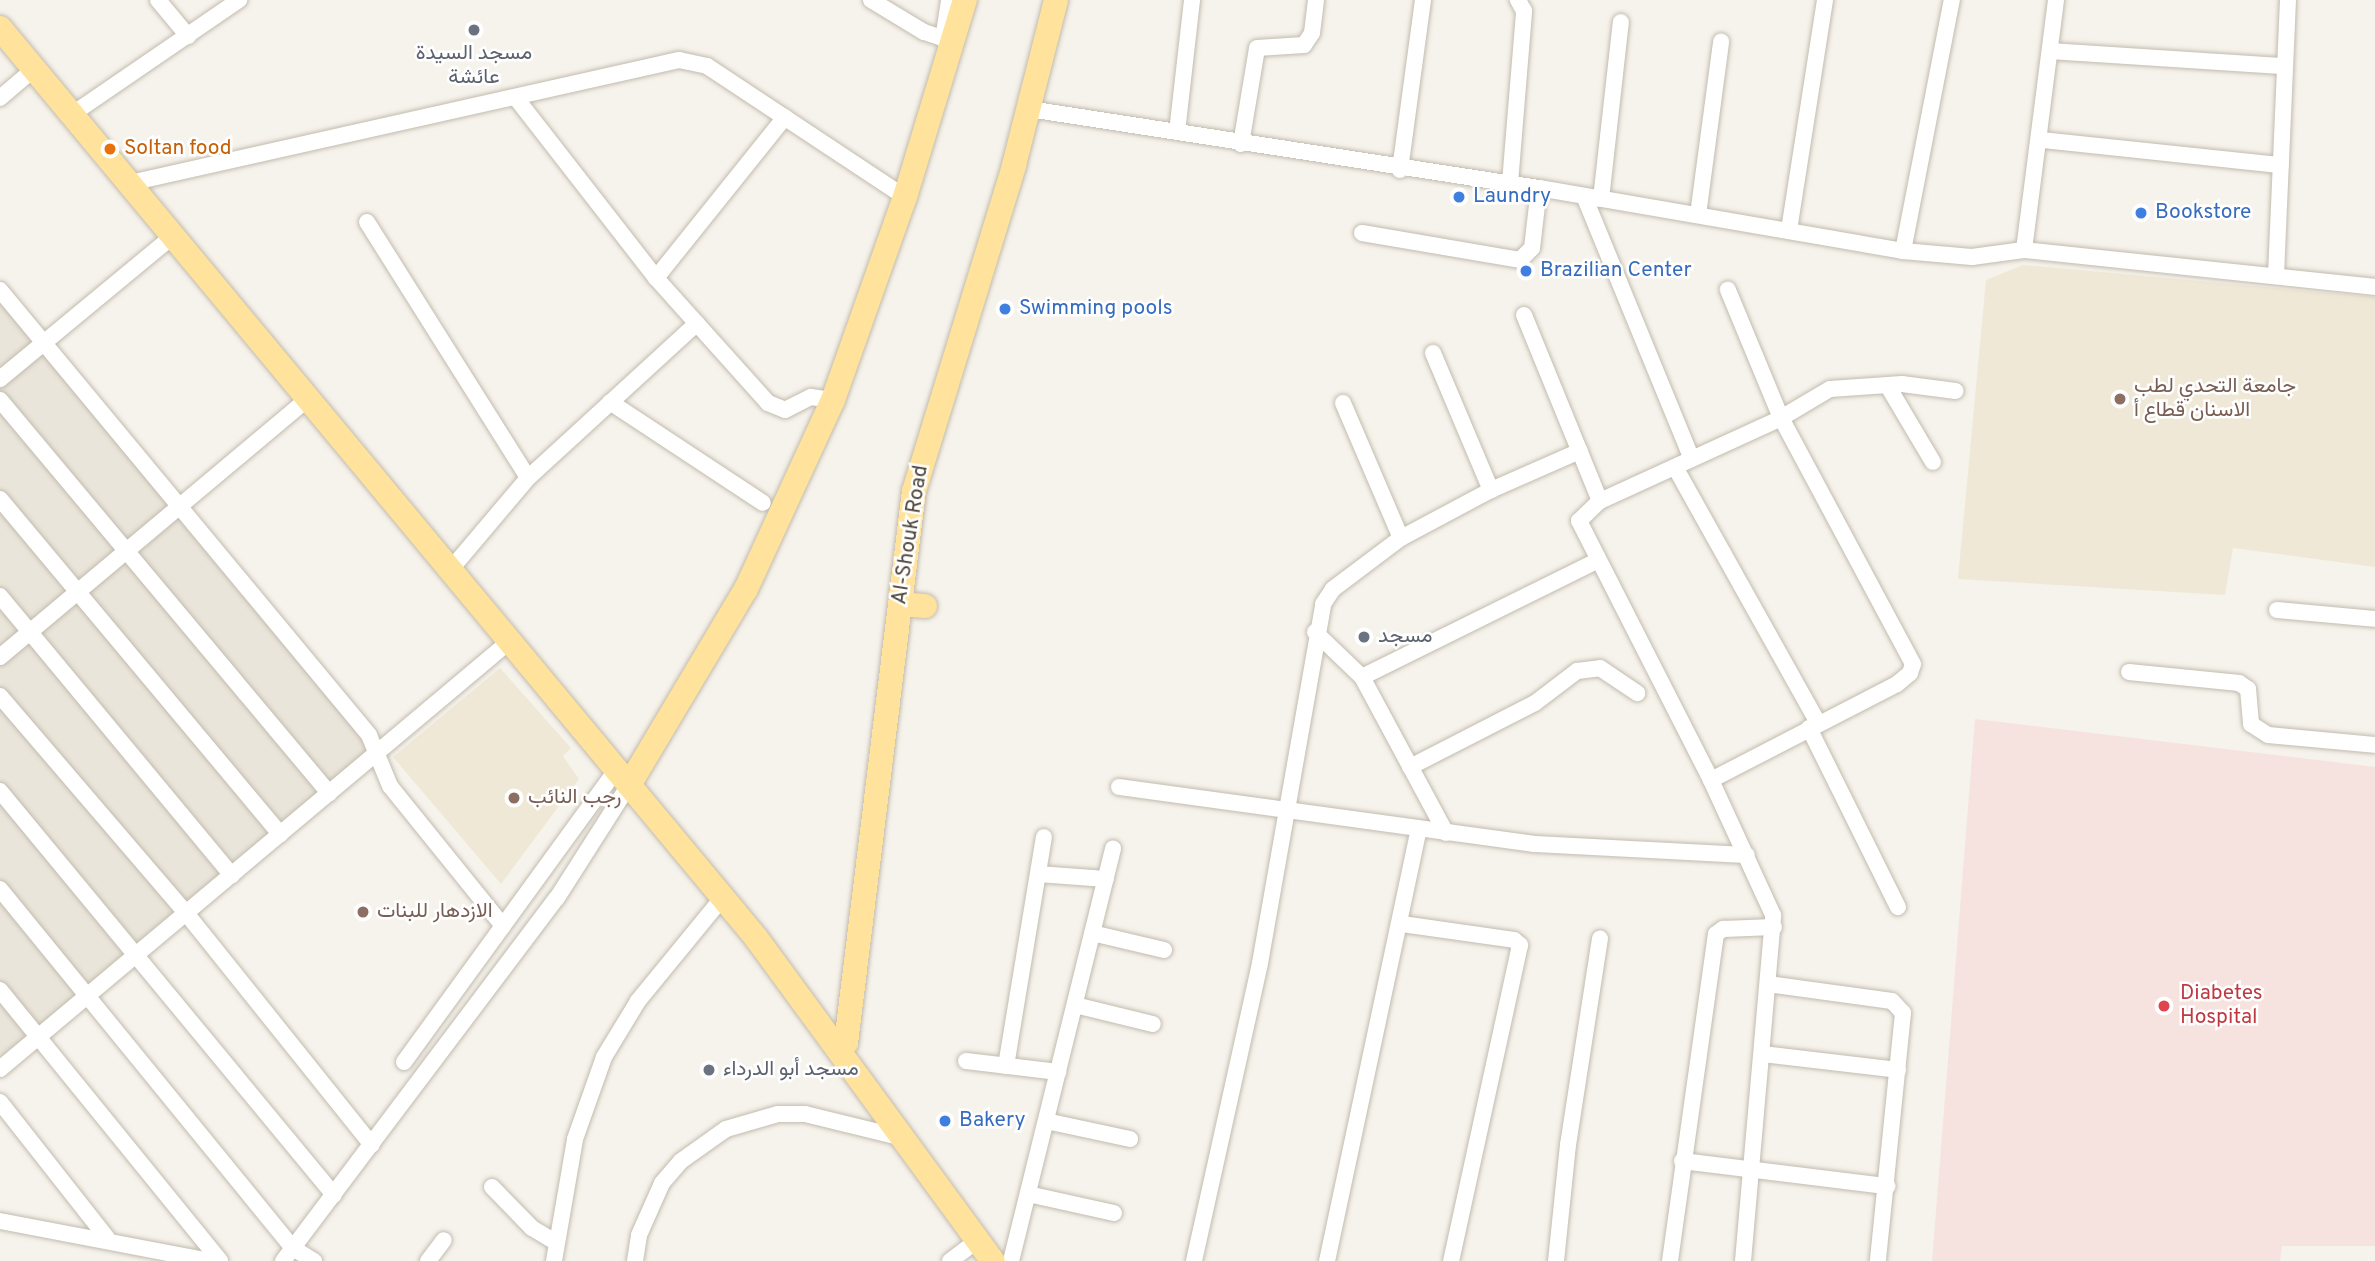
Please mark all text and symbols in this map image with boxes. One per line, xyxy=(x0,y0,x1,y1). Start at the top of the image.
marker: مسجد السيدة عائشة xyxy=(466,22,482,38)
place label: مسجد السيدة عائشة xyxy=(416,41,532,91)
place label: Soltan food xyxy=(124,136,232,162)
marker: Soltan food xyxy=(102,141,118,157)
place label: Laundry xyxy=(1473,184,1551,210)
marker: Laundry xyxy=(1451,189,1467,205)
place label: Bookstore xyxy=(2155,200,2251,226)
marker: Bookstore xyxy=(2133,205,2149,221)
place label: Brazilian Center xyxy=(1540,258,1692,284)
marker: Brazilian Center xyxy=(1518,263,1534,279)
place label: Swimming pools xyxy=(1019,296,1173,322)
marker: Swimming pools xyxy=(997,301,1013,317)
place label: جامعة التحدي لطب الاسنان قطاع أ xyxy=(2134,374,2296,424)
marker: جامعة التحدي لطب الاسنان قطاع أ xyxy=(2112,391,2128,407)
street label: Al-Shouk Road xyxy=(888,463,934,607)
place label: مسجد xyxy=(1378,624,1432,650)
marker: مسجد xyxy=(1356,629,1372,645)
place label: رجب النائب xyxy=(528,785,622,811)
marker: رجب النائب xyxy=(506,790,522,806)
place label: الازدهار للبنات xyxy=(377,899,493,925)
marker: الازدهار للبنات xyxy=(355,904,371,920)
place label: Diabetes Hospital xyxy=(2180,981,2263,1031)
marker: Diabetes Hospital xyxy=(2154,996,2174,1016)
place label: مسجد أبو الدرداء xyxy=(723,1057,859,1083)
marker: مسجد أبو الدرداء xyxy=(701,1062,717,1078)
place label: Bakery xyxy=(959,1108,1026,1134)
marker: Bakery xyxy=(937,1113,953,1129)

